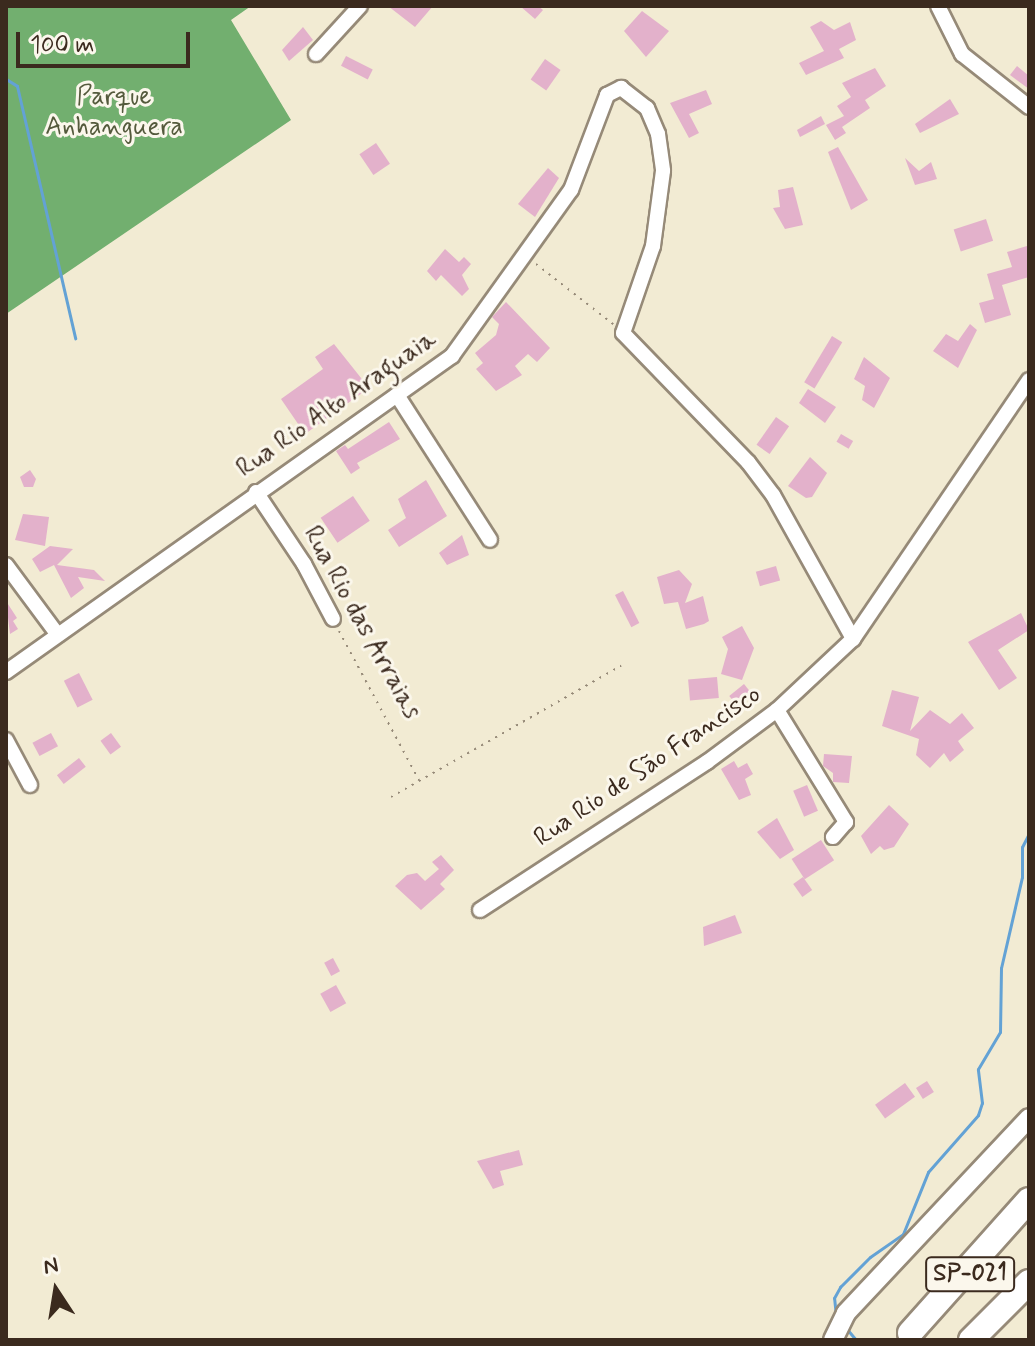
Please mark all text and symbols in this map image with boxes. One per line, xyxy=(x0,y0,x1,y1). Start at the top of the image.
scale bar xyxy=(20,16,194,66)
text: 100 m xyxy=(30,30,94,61)
park label: Parque Anhanguera xyxy=(45,82,183,144)
street label: Rua Rio Alto Araguaia xyxy=(231,324,443,486)
street label: Rua Rio das Arraias xyxy=(296,523,426,723)
street label: Rua Rio de São Francisco xyxy=(528,679,768,855)
north arrow xyxy=(16,1250,96,1330)
text: N xyxy=(41,1251,61,1282)
road number: SP-021 xyxy=(924,1254,1016,1294)

